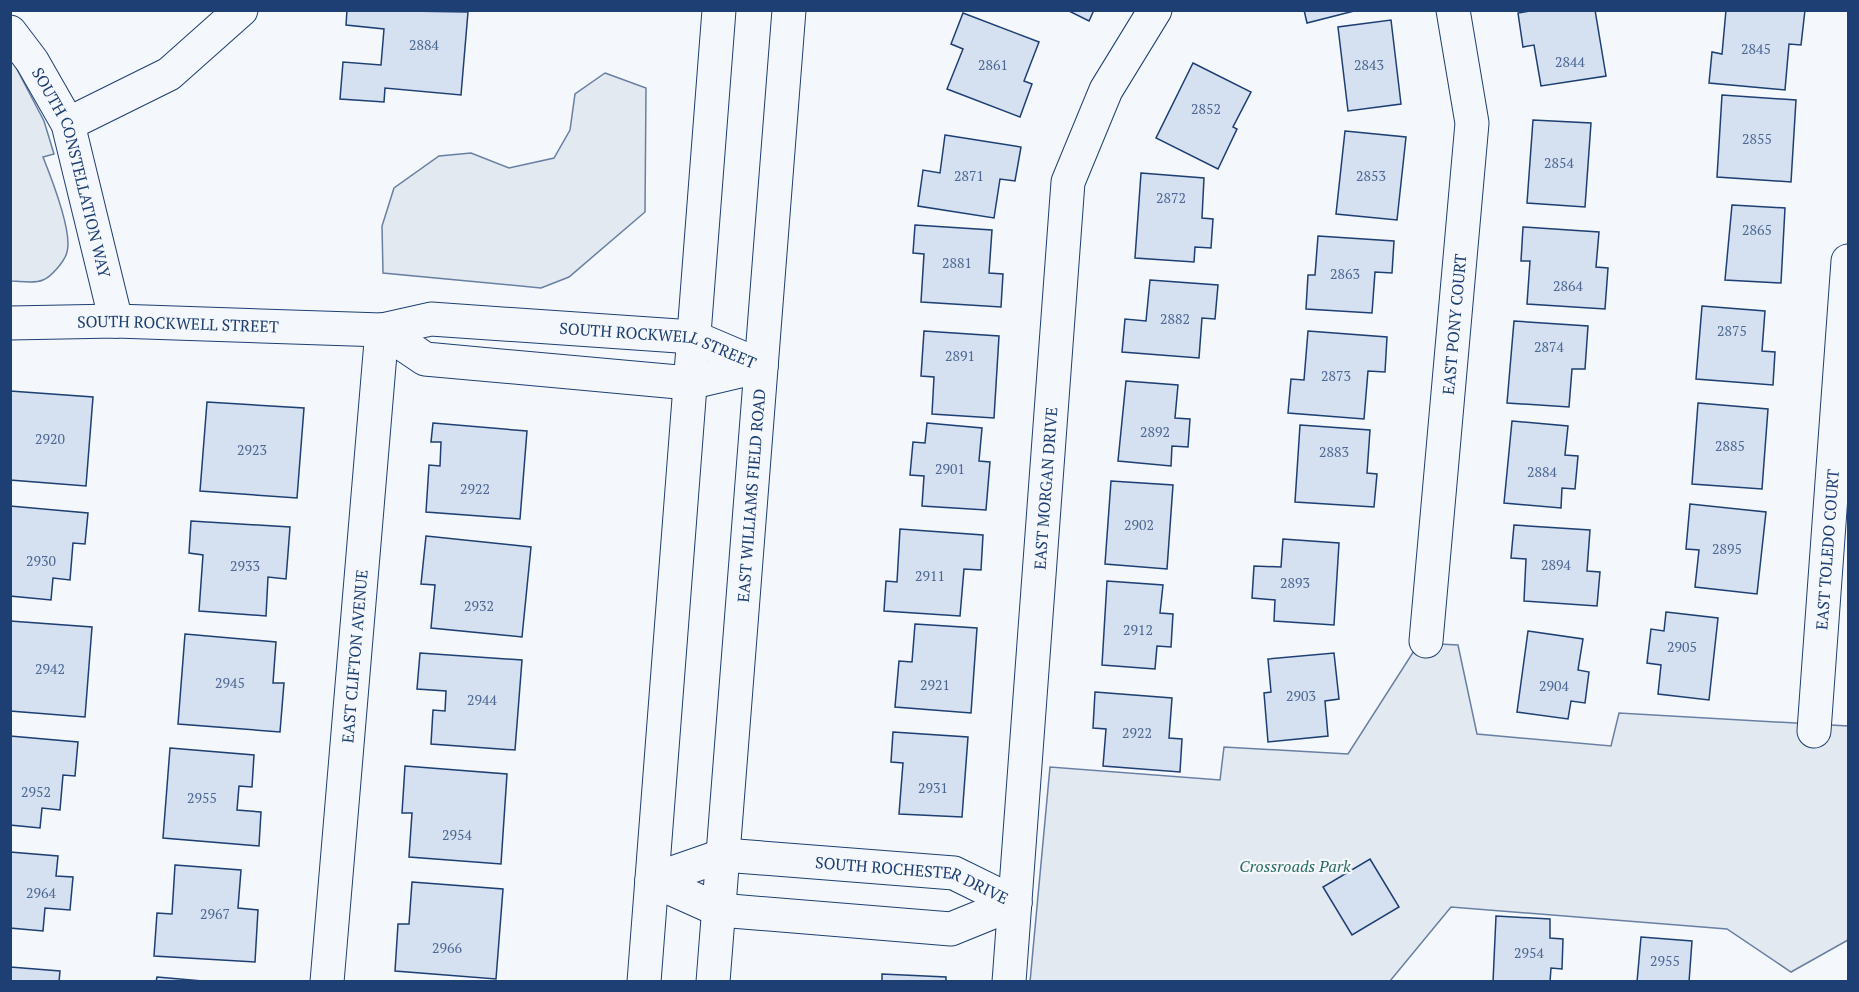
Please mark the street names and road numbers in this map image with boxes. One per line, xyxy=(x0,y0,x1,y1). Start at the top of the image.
street label: SOUTH CONSTELLATION WAY xyxy=(27,63,116,281)
street label: EAST PONY COURT xyxy=(1437,253,1471,396)
street label: SOUTH ROCKWELL STREET xyxy=(77,310,279,338)
street label: SOUTH ROCKWELL STREET xyxy=(559,317,760,374)
street label: EAST WILLIAMS FIELD ROAD xyxy=(732,388,770,603)
street label: EAST MORGAN DRIVE xyxy=(1028,406,1062,570)
street label: EAST TOLEDO COURT xyxy=(1810,468,1844,631)
street label: EAST CLIFTON AVENUE xyxy=(336,568,373,744)
street label: SOUTH ROCHESTER DRIVE xyxy=(814,851,1012,909)

